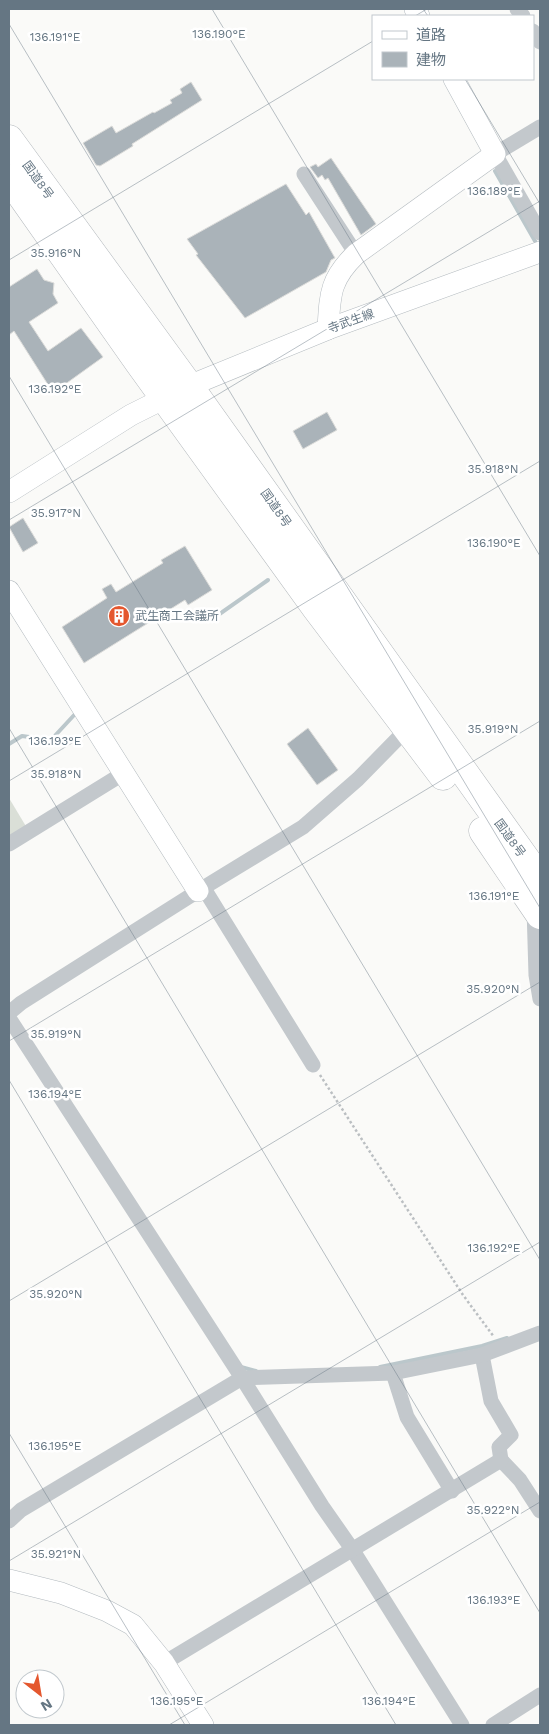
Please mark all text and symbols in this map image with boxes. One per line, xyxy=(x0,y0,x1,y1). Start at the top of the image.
legend xyxy=(372,15,534,80)
text: 道路 xyxy=(416,26,446,44)
text: 136.190°E xyxy=(192,27,246,41)
text: 136.191°E xyxy=(30,30,81,44)
text: 建物 xyxy=(416,51,446,69)
street label: 国道8号 xyxy=(20,158,56,202)
text: 136.189°E xyxy=(467,184,521,198)
text: 35.916°N xyxy=(31,246,81,260)
street label: 寺武生線 xyxy=(326,306,376,336)
text: 136.192°E xyxy=(28,382,82,396)
text: 35.918°N xyxy=(468,462,518,476)
street label: 国道8号 xyxy=(258,486,294,530)
text: 35.917°N xyxy=(31,506,81,520)
text: 136.190°E xyxy=(467,536,521,550)
building icon: 武生商工会議所 xyxy=(107,604,131,628)
place label: 武生商工会議所 xyxy=(135,609,219,623)
text: 35.919°N xyxy=(468,722,519,736)
text: 136.193°E xyxy=(29,734,82,748)
text: 35.918°N xyxy=(31,767,81,781)
street label: 国道8号 xyxy=(492,816,528,860)
text: 136.191°E xyxy=(469,889,520,903)
text: 35.920°N xyxy=(466,982,520,996)
text: 35.919°N xyxy=(31,1027,82,1041)
text: 136.194°E xyxy=(28,1087,82,1101)
text: 136.192°E xyxy=(467,1241,521,1255)
text: 35.920°N xyxy=(29,1287,83,1301)
text: 136.195°E xyxy=(29,1439,82,1453)
text: 35.922°N xyxy=(467,1503,519,1517)
text: 35.921°N xyxy=(31,1547,81,1561)
text: 136.193°E xyxy=(468,1593,521,1607)
north arrow xyxy=(15,1669,65,1719)
text: 136.195°E xyxy=(151,1694,204,1708)
text: 136.194°E xyxy=(362,1694,416,1708)
text: N xyxy=(38,1696,55,1715)

